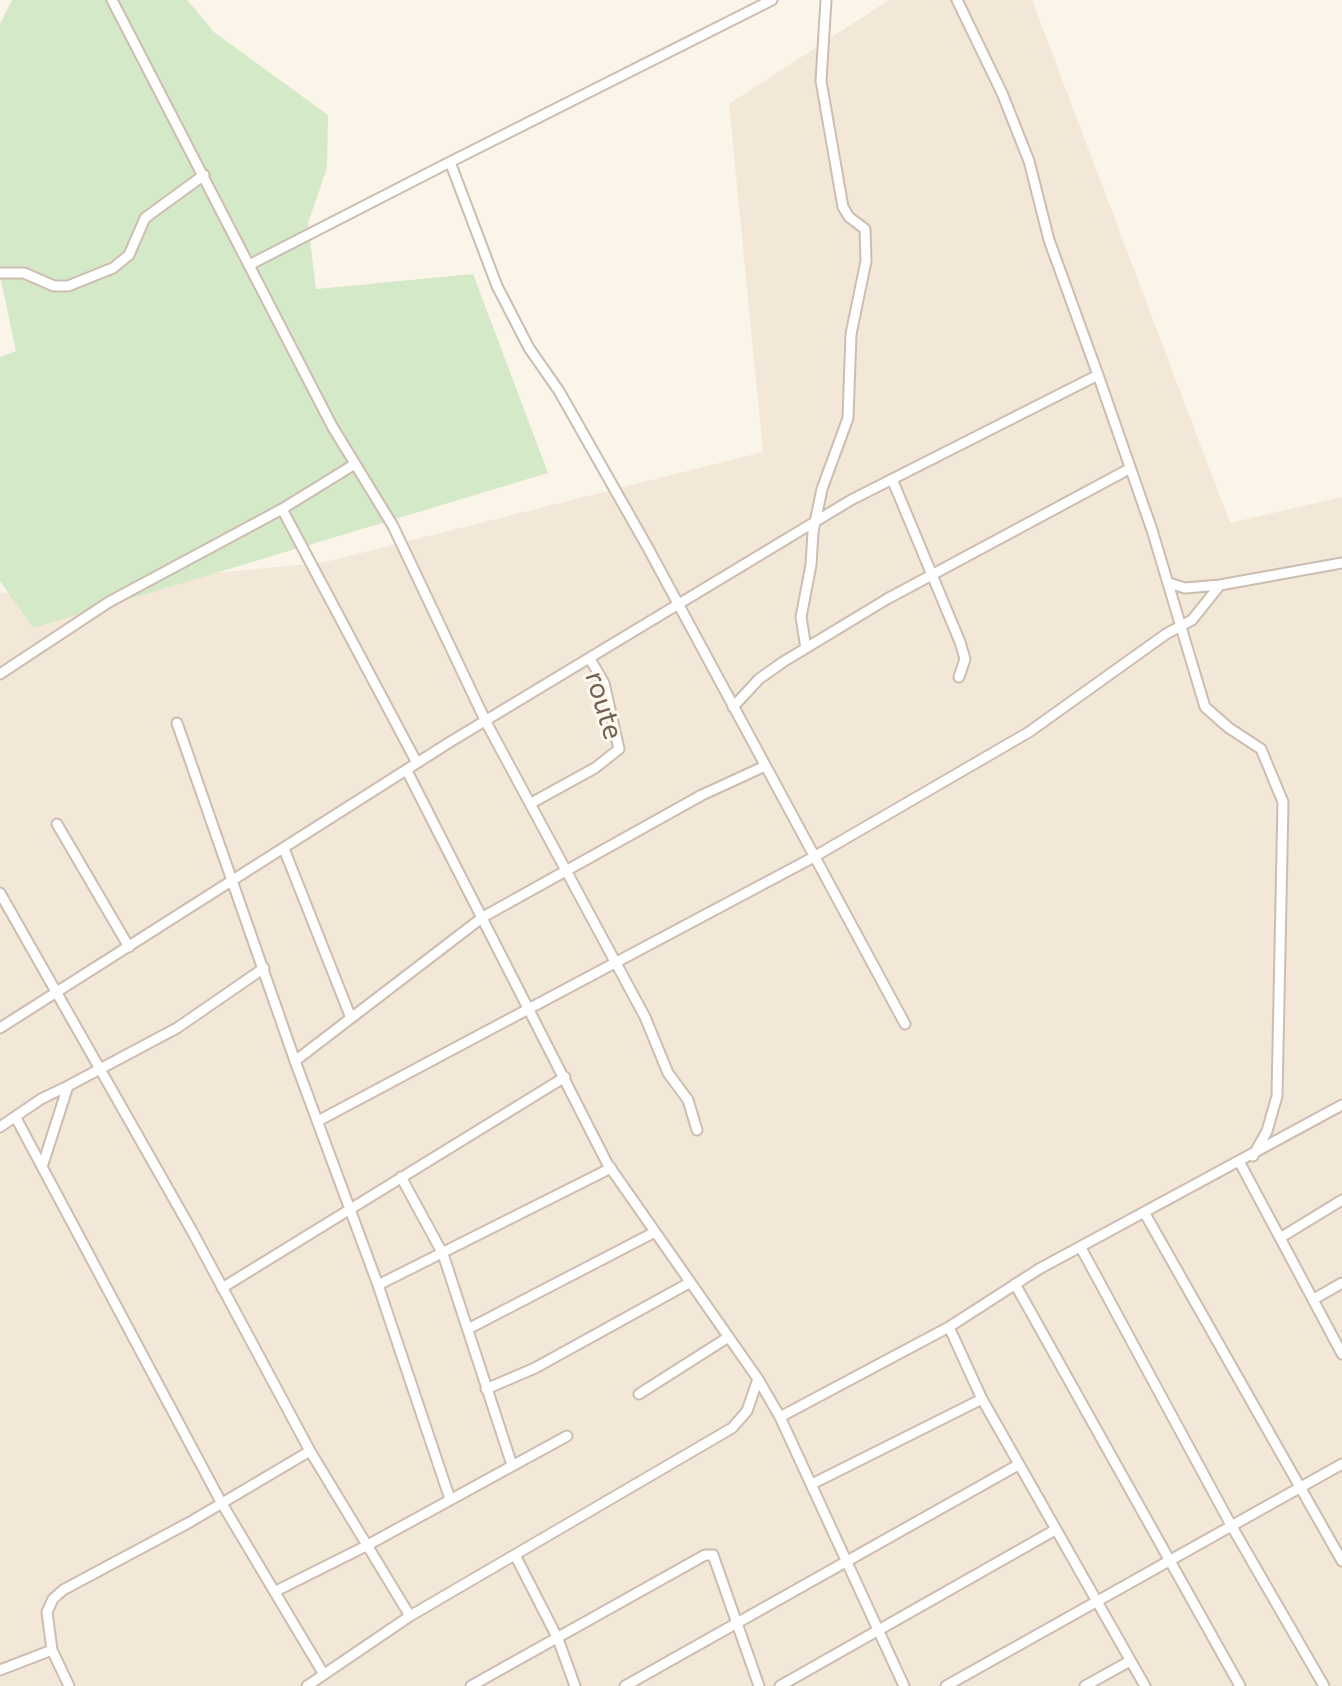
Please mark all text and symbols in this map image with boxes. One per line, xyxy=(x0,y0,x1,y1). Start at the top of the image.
street label: route xyxy=(578,667,630,743)

